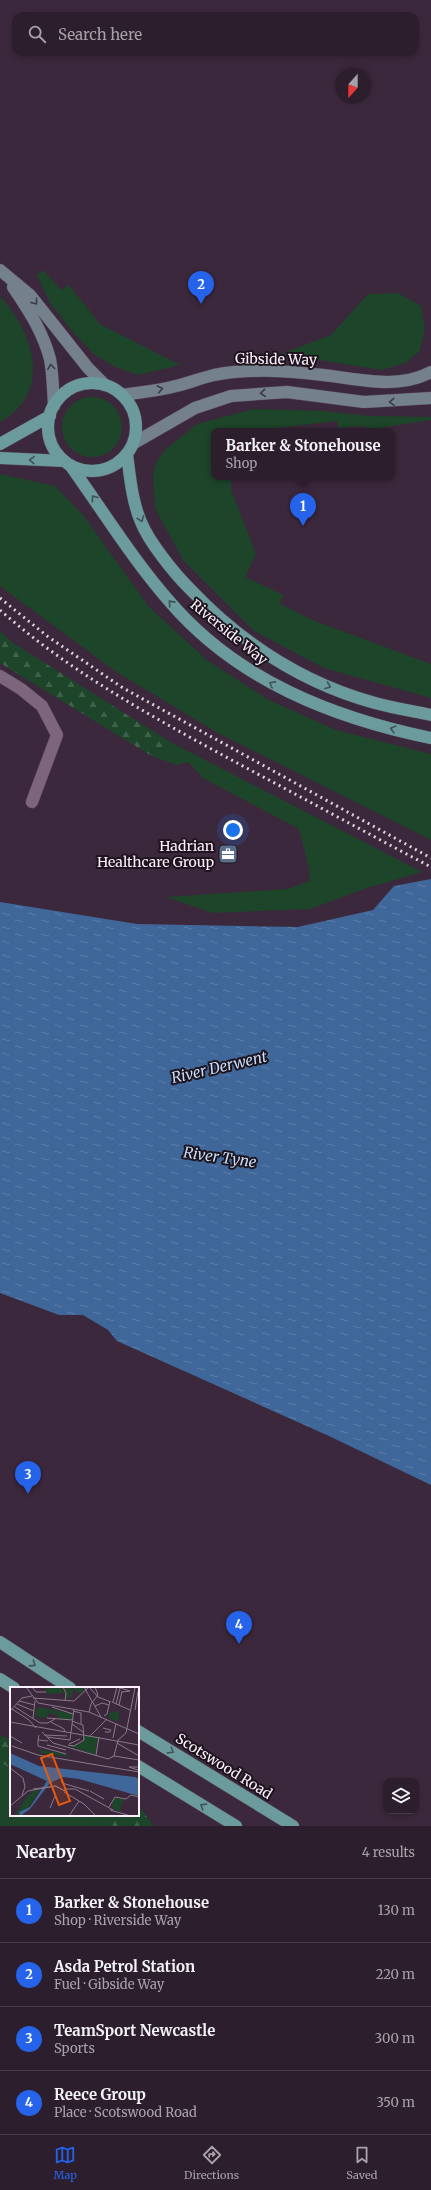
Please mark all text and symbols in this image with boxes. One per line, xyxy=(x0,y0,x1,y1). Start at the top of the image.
search box xyxy=(12,12,419,56)
icon: search xyxy=(26,23,48,45)
text: Search here xyxy=(58,25,142,44)
north arrow xyxy=(335,68,371,104)
pin: 2 xyxy=(188,271,214,304)
one-way arrow xyxy=(31,298,38,305)
street label: Gibside Way xyxy=(235,349,318,369)
one-way arrow xyxy=(47,364,56,370)
one-way arrow xyxy=(157,386,163,394)
one-way arrow xyxy=(260,388,266,397)
one-way arrow xyxy=(389,397,395,406)
popup xyxy=(211,428,395,480)
text: Barker & Stonehouse xyxy=(225,436,381,455)
one-way arrow xyxy=(29,455,35,464)
text: Shop xyxy=(225,455,257,472)
pin: 1 xyxy=(290,493,316,526)
one-way arrow xyxy=(92,496,99,503)
one-way arrow xyxy=(136,516,144,523)
street label: Riverside Way xyxy=(187,595,272,669)
one-way arrow xyxy=(168,600,175,608)
one-way arrow xyxy=(269,681,276,688)
one-way arrow xyxy=(324,682,331,690)
one-way arrow xyxy=(390,725,397,734)
your location xyxy=(223,820,243,840)
place label: Hadrian Healthcare Group xyxy=(97,837,214,871)
office icon: Hadrian Healthcare Group xyxy=(217,843,239,865)
water label: River Derwent xyxy=(169,1047,269,1087)
water label: River Tyne xyxy=(182,1142,258,1172)
pin: 3 xyxy=(15,1461,41,1494)
pin: 4 xyxy=(226,1611,252,1644)
one-way arrow xyxy=(28,1659,35,1666)
inset map xyxy=(10,1687,139,1816)
street label: Scotswood Road xyxy=(172,1729,276,1803)
one-way arrow xyxy=(167,1747,174,1754)
map controls xyxy=(383,1778,419,1814)
button: layers xyxy=(383,1778,419,1814)
one-way arrow xyxy=(200,1803,207,1810)
text: Nearby xyxy=(16,1841,76,1863)
text: 4 results xyxy=(362,1844,415,1861)
text: Barker & Stonehouse xyxy=(54,1893,209,1912)
text: 1 xyxy=(26,1902,32,1919)
text: 130 m xyxy=(378,1902,415,1919)
text: Shop · Riverside Way xyxy=(54,1912,181,1929)
text: Asda Petrol Station xyxy=(54,1957,195,1976)
text: 2 xyxy=(25,1966,33,1983)
text: 220 m xyxy=(376,1966,415,1983)
text: Fuel · Gibside Way xyxy=(54,1976,164,1993)
text: TeamSport Newcastle xyxy=(54,2021,215,2040)
text: 3 xyxy=(25,2030,33,2047)
text: 300 m xyxy=(375,2030,415,2047)
text: Sports xyxy=(54,2040,95,2057)
text: Reece Group xyxy=(54,2085,146,2104)
text: 4 xyxy=(25,2094,33,2111)
text: 350 m xyxy=(377,2094,415,2111)
text: Place · Scotswood Road xyxy=(54,2104,197,2121)
tab: Map xyxy=(54,2144,77,2182)
tab: Directions xyxy=(184,2144,239,2182)
tab: Saved xyxy=(346,2144,377,2182)

